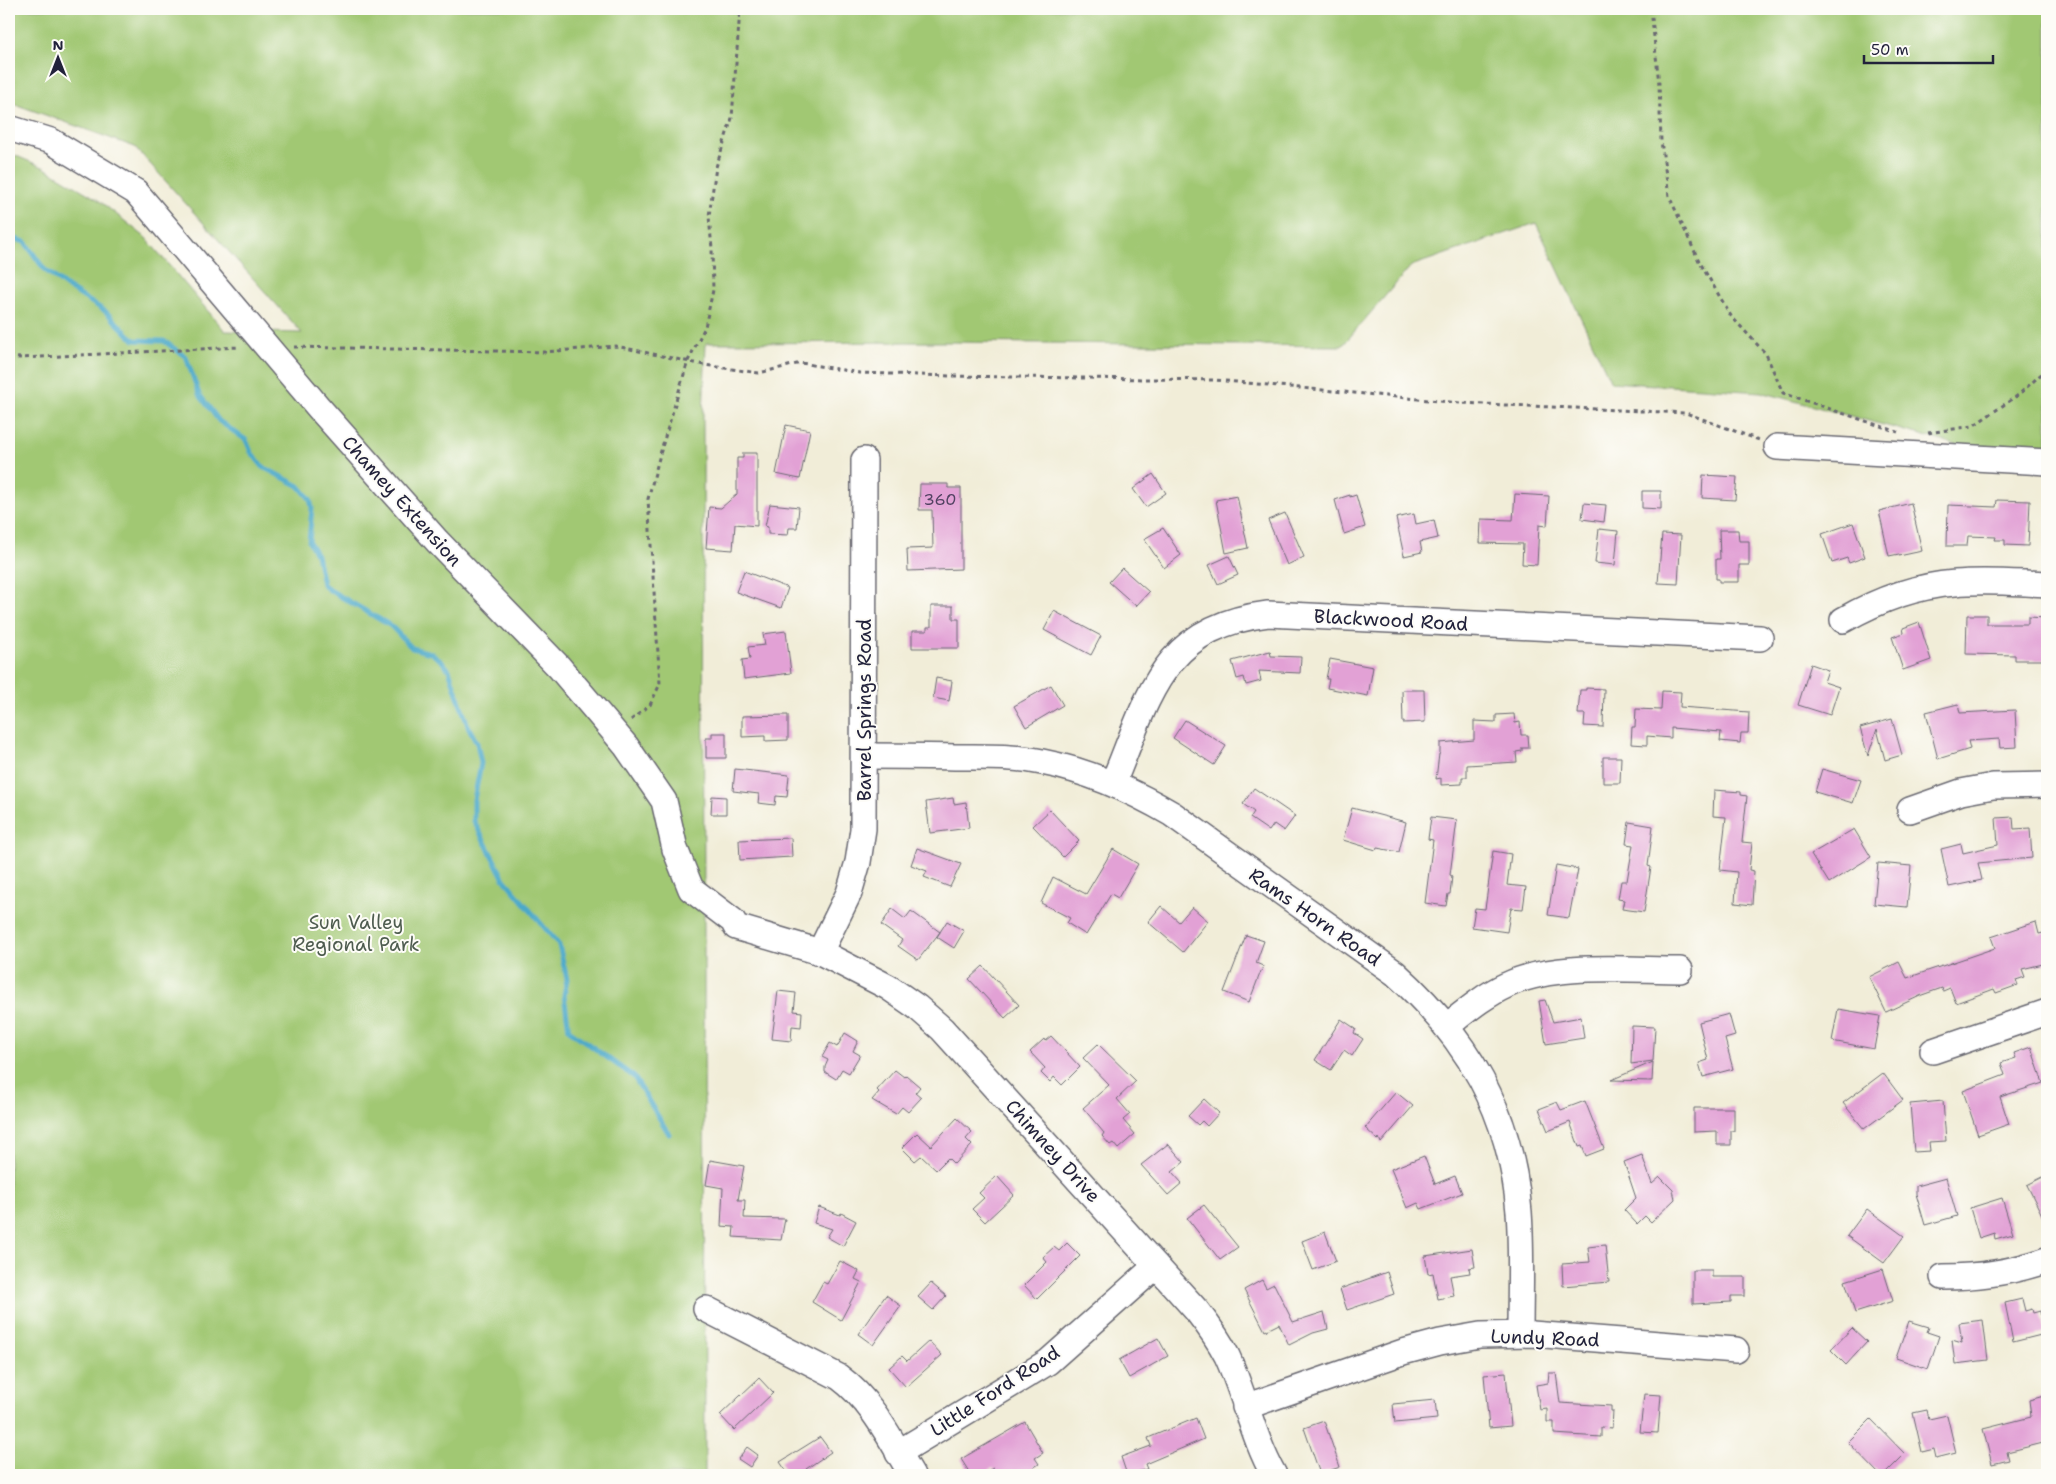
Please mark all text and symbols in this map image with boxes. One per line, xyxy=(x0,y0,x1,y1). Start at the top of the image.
north arrow xyxy=(32,32,82,82)
scale bar xyxy=(1864,32,1992,64)
text: N xyxy=(52,36,64,54)
text: 50 m xyxy=(1871,40,1909,60)
street label: Chamey Extension xyxy=(337,430,467,572)
house number: 360 xyxy=(924,489,956,510)
street label: Blackwood Road xyxy=(1313,603,1469,637)
street label: Barrel Springs Road xyxy=(852,619,877,801)
street label: Rams Horn Road xyxy=(1244,862,1386,972)
park label: Sun Valley Regional Park xyxy=(292,910,420,957)
street label: Chimney Drive xyxy=(1000,1094,1106,1208)
street label: Lundy Road xyxy=(1490,1324,1600,1352)
street label: Little Ford Road xyxy=(926,1340,1064,1442)

